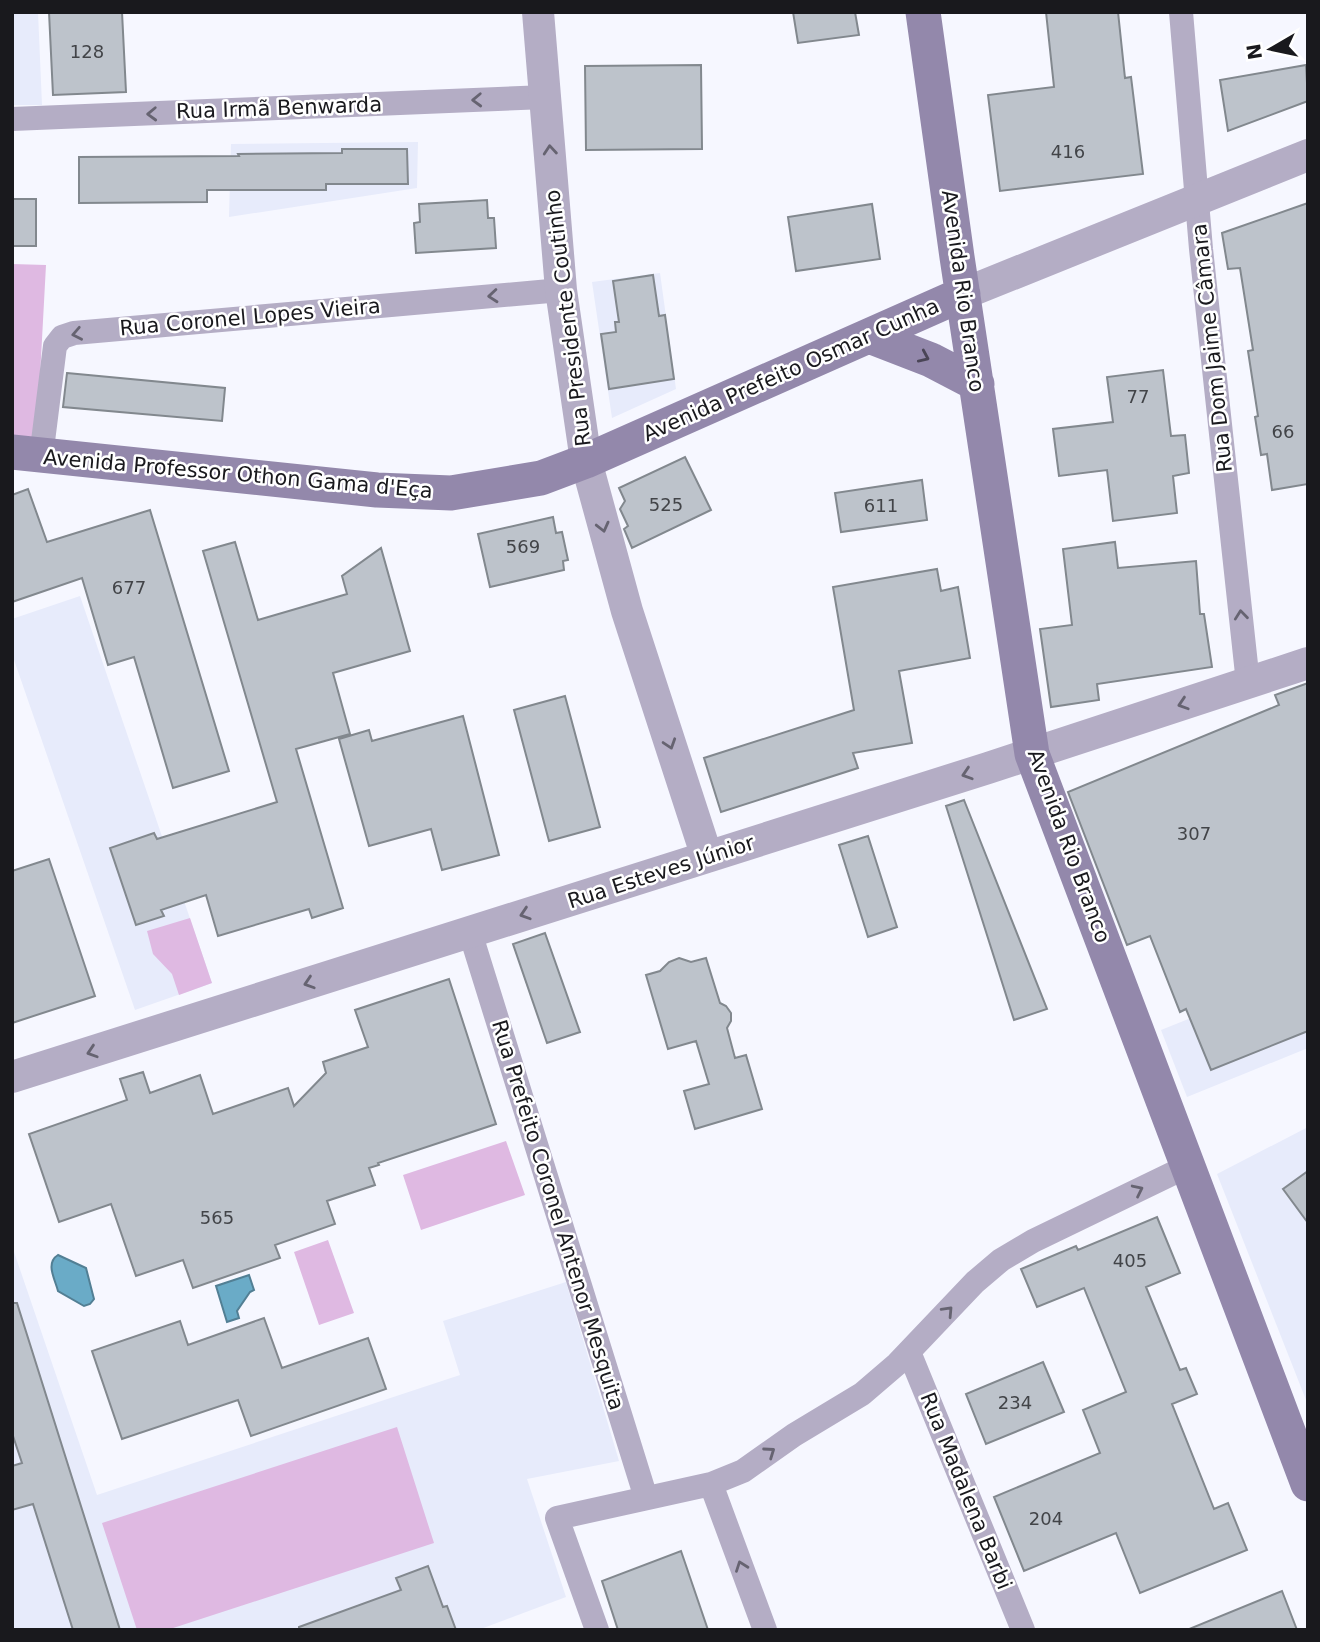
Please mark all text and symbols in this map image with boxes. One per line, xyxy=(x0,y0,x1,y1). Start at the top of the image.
north arrow xyxy=(1236,14,1306,84)
house number: 128 xyxy=(70,41,104,62)
text: N xyxy=(1242,42,1266,61)
street label: Rua Irmã Benwarda xyxy=(176,92,382,124)
one-way arrow xyxy=(472,92,483,107)
one-way arrow xyxy=(146,106,157,121)
house number: 416 xyxy=(1051,141,1085,162)
one-way arrow xyxy=(543,144,558,155)
street label: Rua Presidente Coutinho xyxy=(540,188,596,448)
street label: Avenida Rio Branco xyxy=(937,188,989,394)
street label: Rua Dom Jaime Câmara xyxy=(1187,222,1237,474)
one-way arrow xyxy=(487,288,498,303)
street label: Rua Coronel Lopes Vieira xyxy=(119,294,381,340)
street label: Avenida Prefeito Osmar Cunha xyxy=(639,294,943,446)
one-way arrow xyxy=(71,326,83,341)
one-way arrow xyxy=(917,349,929,363)
house number: 77 xyxy=(1127,386,1149,407)
house number: 66 xyxy=(1272,421,1294,442)
street label: Avenida Professor Othon Gama d'Eça xyxy=(42,445,434,503)
house number: 525 xyxy=(649,494,683,515)
house number: 611 xyxy=(864,495,898,516)
one-way arrow xyxy=(595,521,609,533)
house number: 569 xyxy=(506,536,540,557)
house number: 677 xyxy=(112,577,146,598)
one-way arrow xyxy=(1234,609,1249,620)
one-way arrow xyxy=(1178,696,1190,710)
one-way arrow xyxy=(662,738,677,750)
street label: Avenida Rio Branco xyxy=(1023,746,1115,946)
one-way arrow xyxy=(962,766,974,781)
house number: 307 xyxy=(1177,823,1211,844)
street label: Rua Esteves Júnior xyxy=(565,830,758,914)
one-way arrow xyxy=(520,906,532,921)
one-way arrow xyxy=(303,975,315,989)
street label: Rua Prefeito Coronel Antenor Mesquita xyxy=(487,1017,629,1413)
one-way arrow xyxy=(86,1043,98,1058)
one-way arrow xyxy=(1130,1185,1143,1199)
house number: 565 xyxy=(200,1207,234,1228)
house number: 405 xyxy=(1113,1250,1147,1271)
one-way arrow xyxy=(939,1306,952,1319)
street label: Rua Madalena Barbi xyxy=(915,1389,1017,1593)
house number: 234 xyxy=(998,1392,1032,1413)
one-way arrow xyxy=(762,1448,775,1460)
house number: 204 xyxy=(1029,1508,1063,1529)
one-way arrow xyxy=(736,1560,750,1572)

